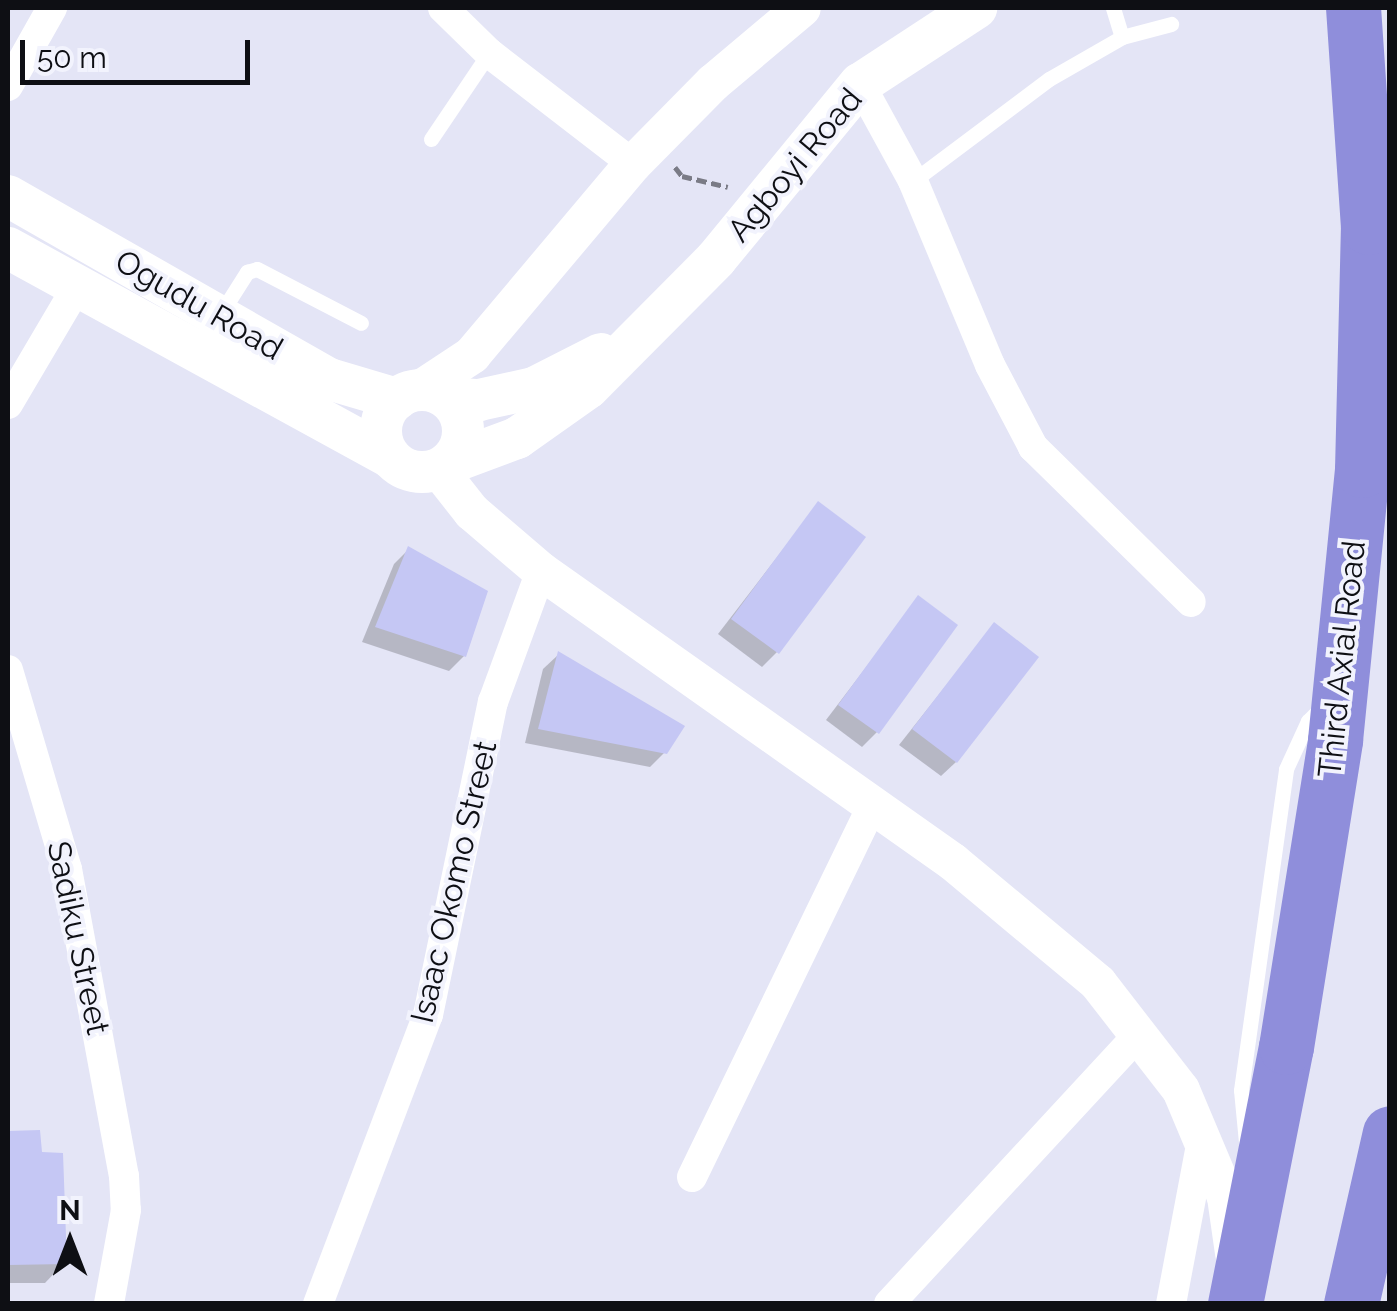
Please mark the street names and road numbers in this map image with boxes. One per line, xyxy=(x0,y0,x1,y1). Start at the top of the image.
street label: Agboyi Road xyxy=(720,81,870,249)
street label: Ogudu Road xyxy=(109,242,289,368)
street label: Third Axial Road xyxy=(1310,538,1374,780)
street label: Isaac Okomo Street xyxy=(403,737,505,1027)
street label: Sadiku Street xyxy=(39,838,117,1038)

